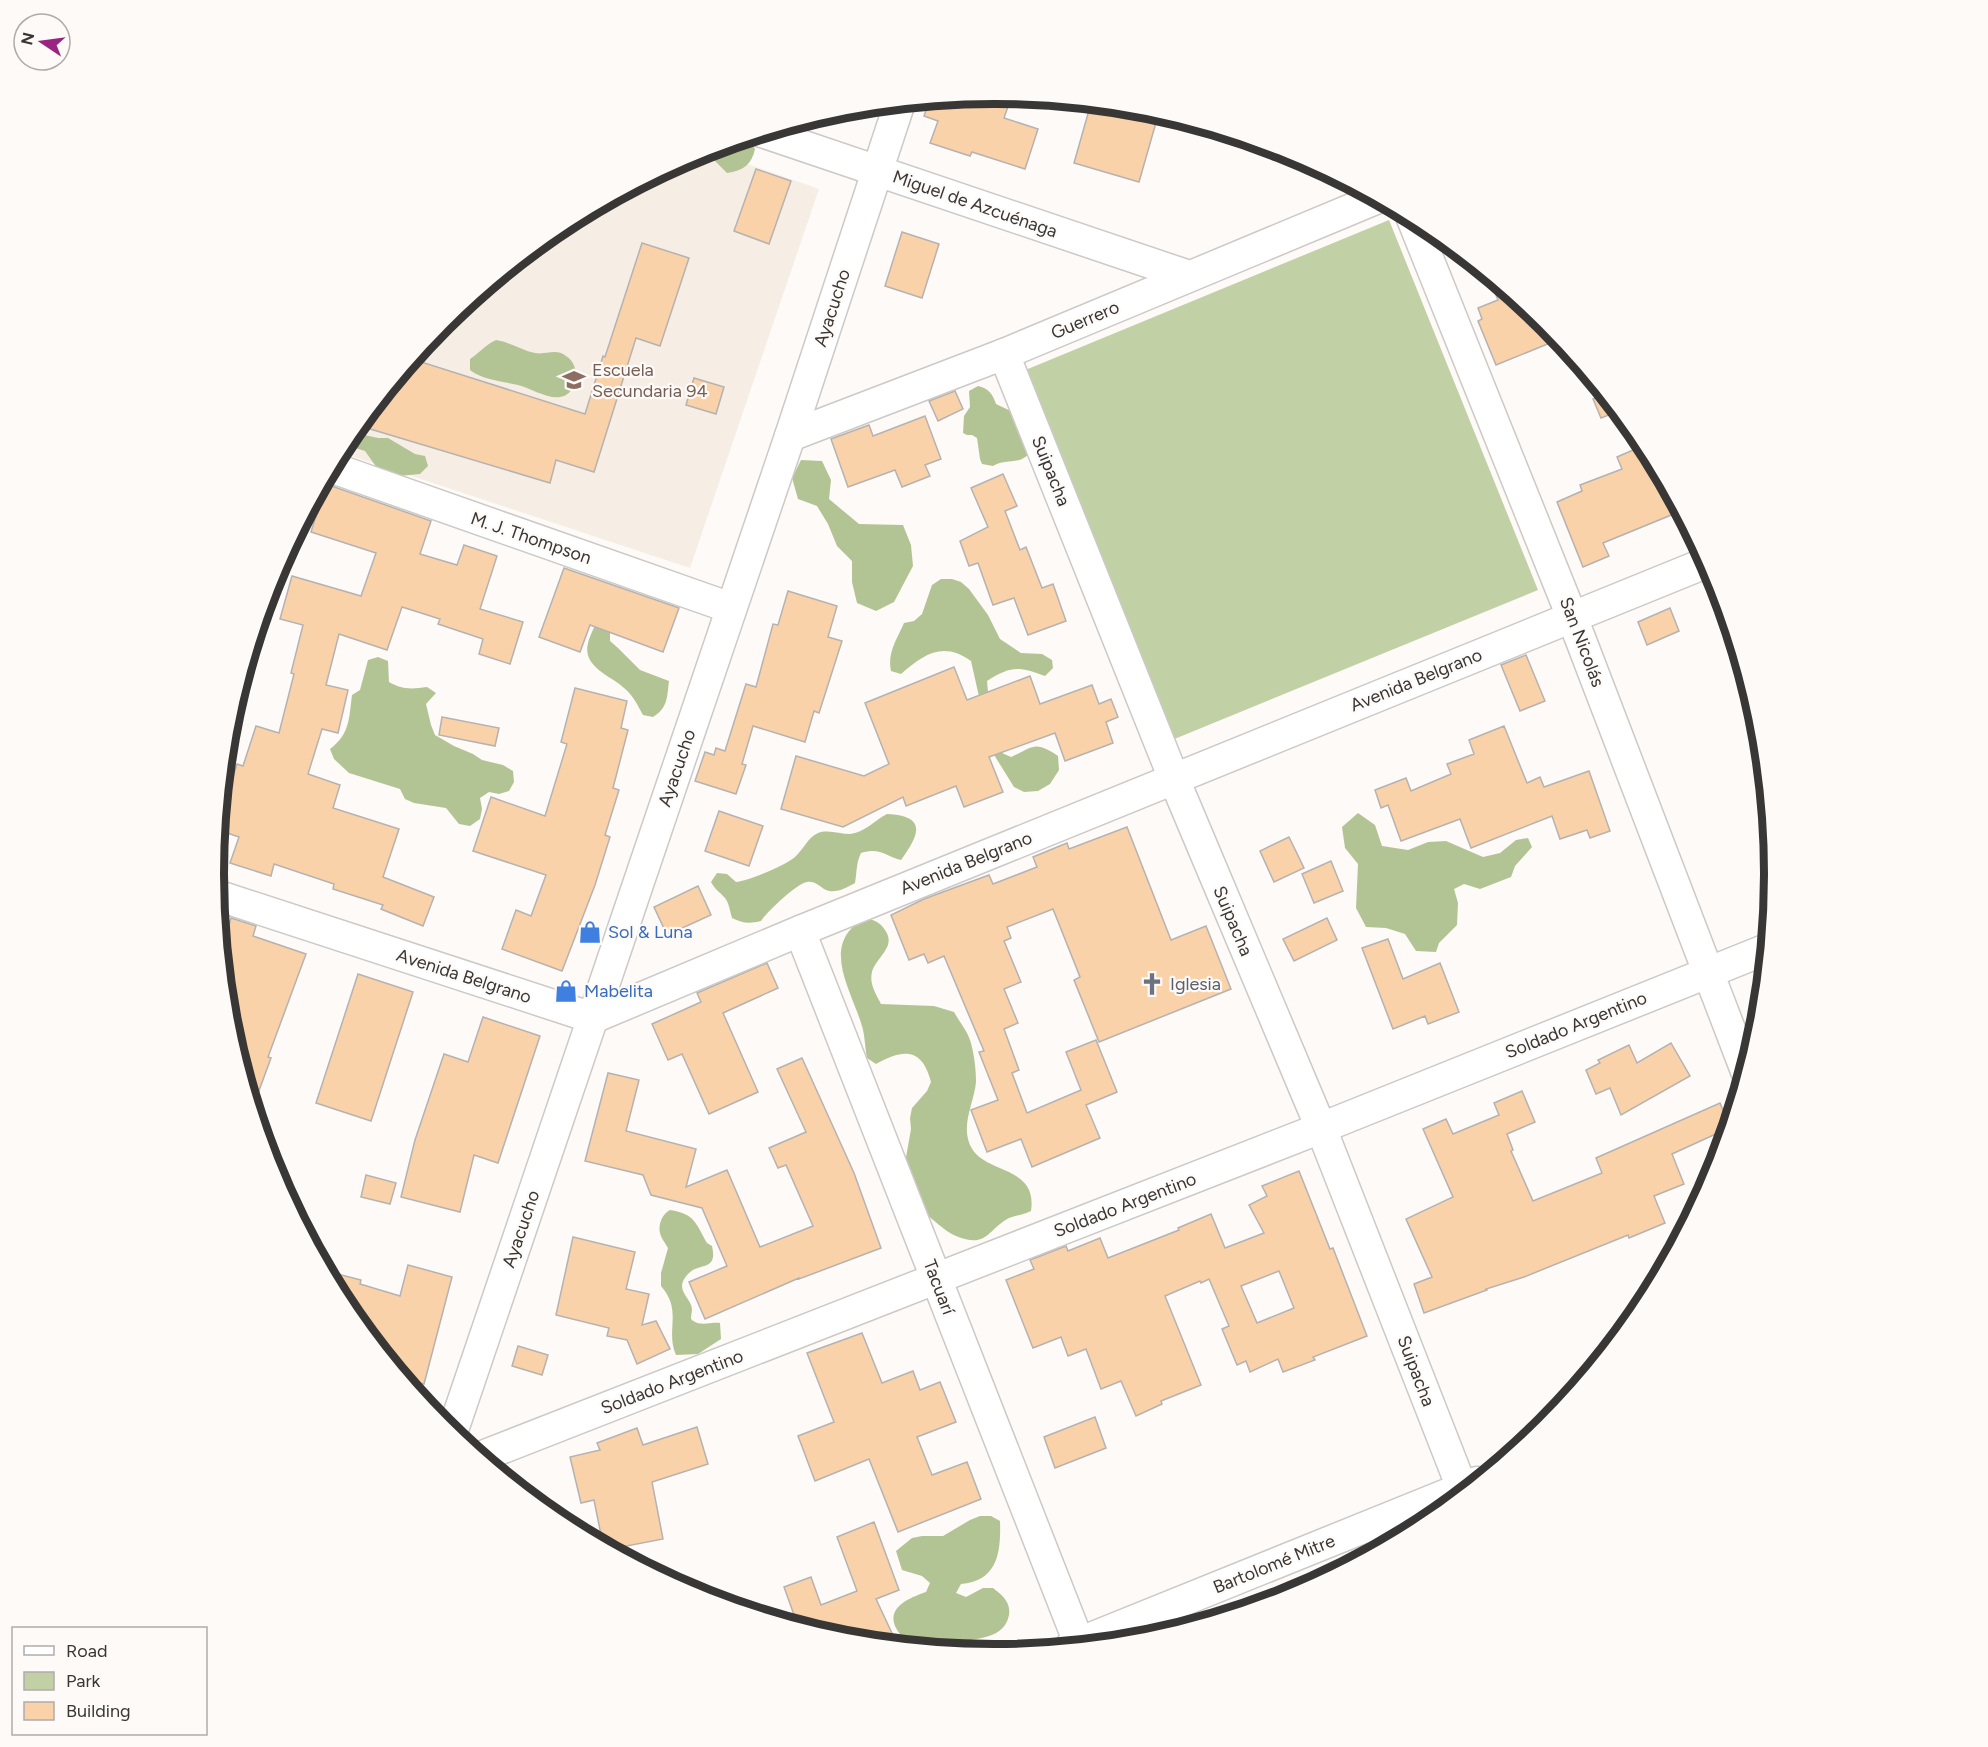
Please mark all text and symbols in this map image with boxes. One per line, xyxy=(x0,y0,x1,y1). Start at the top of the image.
north arrow xyxy=(12,12,72,72)
text: N xyxy=(17,31,39,47)
street label: Miguel de Azcuénaga xyxy=(890,165,1060,243)
street label: Ayacucho xyxy=(809,266,855,350)
street label: Guerrero xyxy=(1048,296,1122,344)
place label: Escuela Secundaria 94 xyxy=(592,359,708,402)
school or university icon: Escuela Secundaria 94 xyxy=(561,367,587,393)
street label: Suipacha xyxy=(1027,433,1075,509)
street label: M. J. Thompson xyxy=(468,507,594,569)
street label: San Nicolás xyxy=(1555,594,1609,690)
street label: Avenida Belgrano xyxy=(1347,643,1485,717)
street label: Ayacucho xyxy=(654,726,700,810)
street label: Avenida Belgrano xyxy=(897,826,1035,900)
street label: Suipacha xyxy=(1208,883,1258,959)
shop icon: Sol & Luna xyxy=(577,919,603,945)
place label: Sol & Luna xyxy=(608,921,693,943)
street label: Avenida Belgrano xyxy=(394,944,534,1008)
church icon: Iglesia xyxy=(1139,971,1165,997)
place label: Iglesia xyxy=(1170,973,1221,995)
shop icon: Mabelita xyxy=(553,978,579,1004)
place label: Mabelita xyxy=(584,980,653,1002)
street label: Soldado Argentino xyxy=(1502,987,1650,1063)
street label: Soldado Argentino xyxy=(1051,1168,1199,1242)
street label: Ayacucho xyxy=(498,1187,544,1271)
street label: Tacuarí xyxy=(918,1256,960,1318)
street label: Suipacha xyxy=(1392,1332,1440,1410)
street label: Soldado Argentino xyxy=(598,1345,746,1419)
street label: Bartolomé Mitre xyxy=(1210,1529,1338,1598)
legend xyxy=(12,1627,207,1735)
text: Road xyxy=(66,1640,107,1662)
text: Park xyxy=(66,1670,101,1692)
text: Building xyxy=(66,1700,131,1722)

